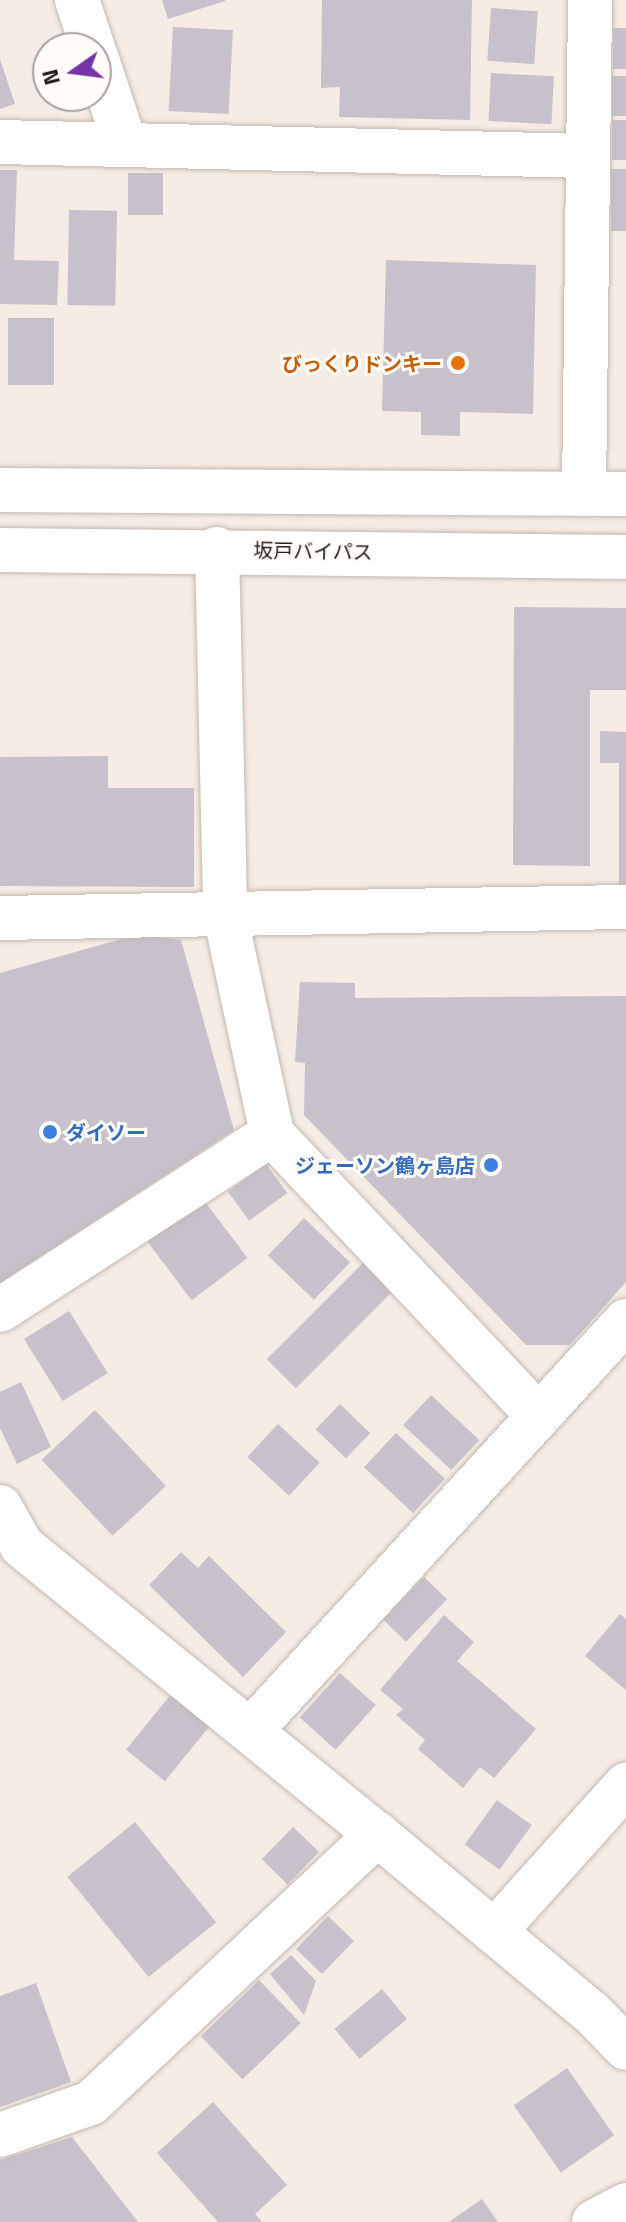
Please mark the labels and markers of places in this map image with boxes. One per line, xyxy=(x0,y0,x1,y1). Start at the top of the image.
place label: びっくりドンキー xyxy=(282,351,442,375)
marker: びっくりドンキー xyxy=(449,354,467,372)
place label: ダイソー xyxy=(66,1120,146,1144)
marker: ダイソー xyxy=(41,1123,59,1141)
place label: ジェーソン鶴ヶ島店 xyxy=(295,1153,475,1177)
marker: ジェーソン鶴ヶ島店 xyxy=(482,1156,500,1174)

